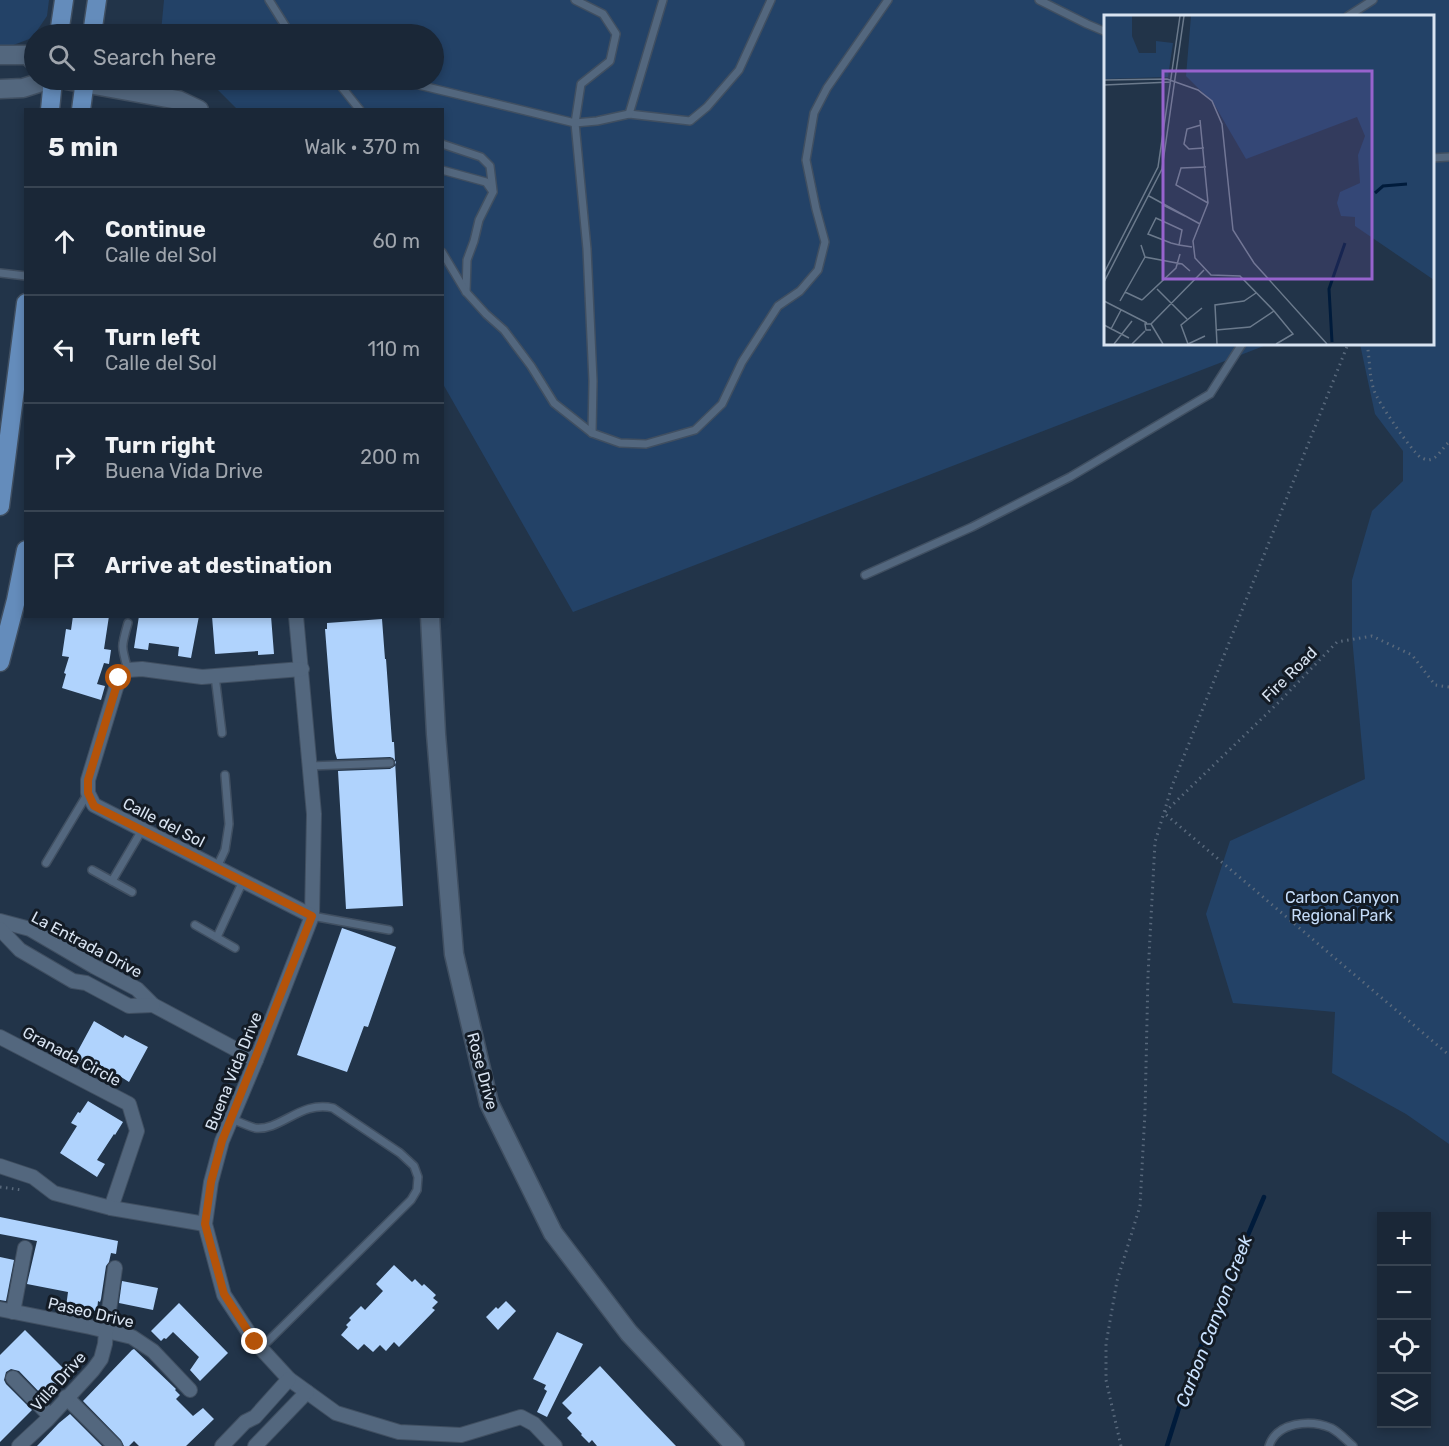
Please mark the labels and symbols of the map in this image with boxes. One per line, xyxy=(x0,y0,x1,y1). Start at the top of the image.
inset map xyxy=(1104,15,1434,345)
street label: Fire Road xyxy=(1258,643,1321,706)
route start xyxy=(105,664,131,690)
street label: Calle del Sol xyxy=(120,794,208,851)
park label: Carbon Canyon Regional Park xyxy=(1285,888,1399,925)
street label: La Entrada Drive xyxy=(28,907,145,982)
street label: Buena Vida Drive xyxy=(201,1009,266,1133)
street label: Granada Circle xyxy=(19,1023,124,1090)
street label: Rose Drive xyxy=(463,1030,502,1112)
water label: Carbon Canyon Creek xyxy=(1171,1231,1257,1410)
street label: Paseo Drive xyxy=(46,1293,136,1332)
route end xyxy=(241,1328,267,1354)
street label: Villa Drive xyxy=(27,1348,90,1415)

